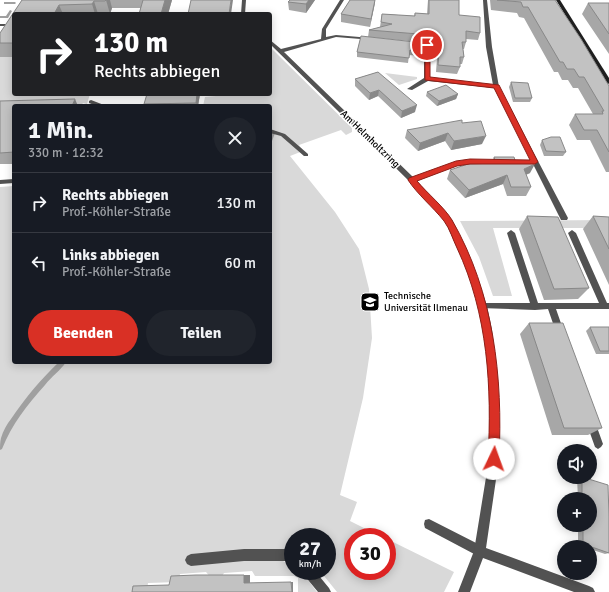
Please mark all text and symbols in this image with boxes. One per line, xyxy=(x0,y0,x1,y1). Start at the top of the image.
text: 130 m xyxy=(94,26,168,60)
icon: right xyxy=(28,28,80,80)
pin xyxy=(410,28,444,62)
icon: arrive xyxy=(416,34,438,56)
text: Rechts abbiegen xyxy=(94,60,220,82)
street label: Am Helmholtzring xyxy=(338,108,402,170)
text: 1 Min. xyxy=(28,115,93,145)
button: close xyxy=(214,117,256,159)
text: 330 m · 12:32 xyxy=(28,145,104,161)
text: Rechts abbiegen xyxy=(62,186,169,204)
icon: right xyxy=(28,192,50,214)
text: 130 m xyxy=(216,194,256,212)
text: Prof.-Köhler-Straße xyxy=(62,204,171,220)
text: Links abbiegen xyxy=(62,246,159,264)
icon: left xyxy=(28,252,50,274)
text: 60 m xyxy=(225,254,256,272)
text: Prof.-Köhler-Straße xyxy=(62,264,171,280)
place label: Technische Universität Ilmenau xyxy=(384,290,468,314)
school or university icon: Technische Universität Ilmenau xyxy=(359,291,381,313)
button: Beenden xyxy=(28,310,138,356)
button: Teilen xyxy=(146,310,256,356)
position arrow xyxy=(473,438,515,480)
map controls xyxy=(557,444,597,580)
button: sound xyxy=(557,444,597,484)
button: + xyxy=(557,492,597,532)
speed limit sign: 30 xyxy=(344,528,396,580)
text: 27 xyxy=(299,536,321,561)
button: − xyxy=(557,540,597,580)
text: km/h xyxy=(299,558,321,570)

